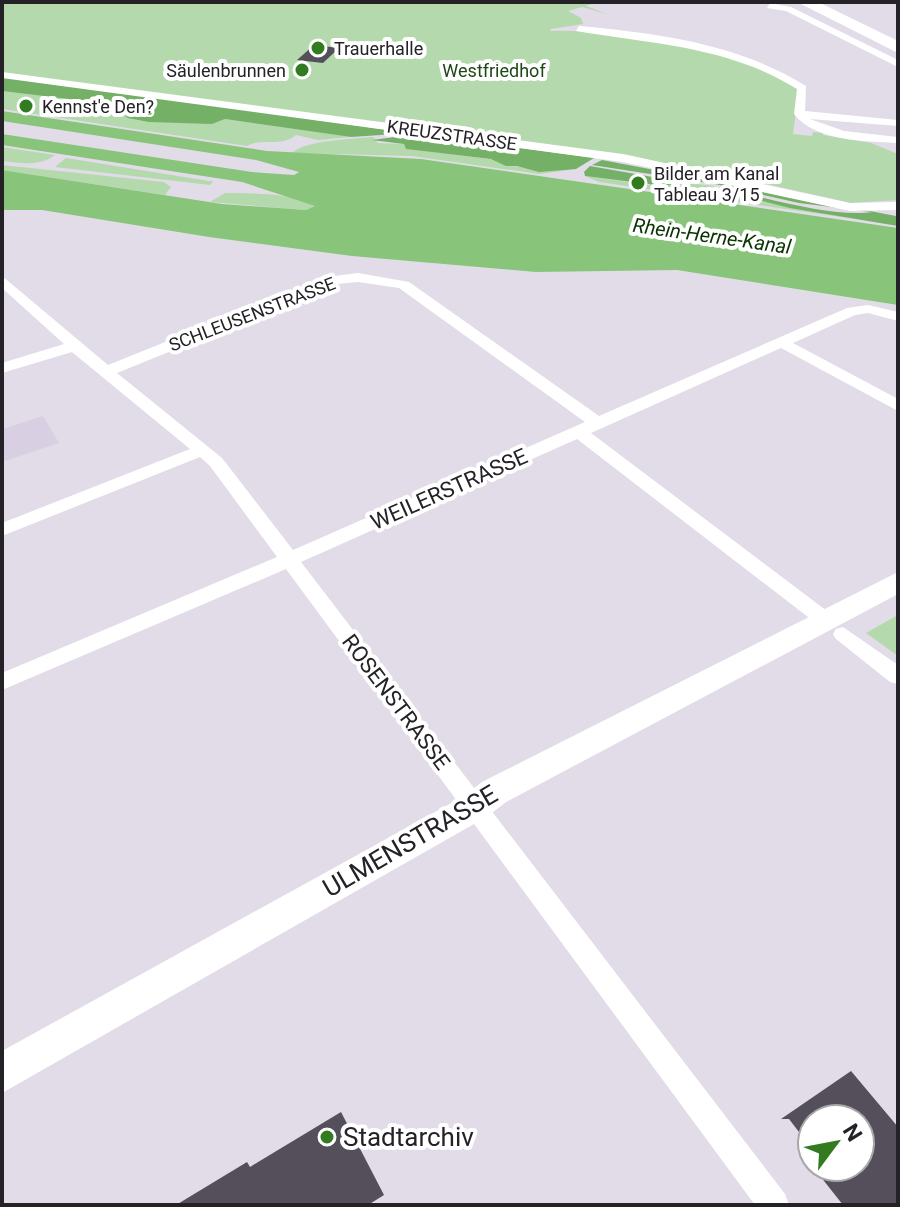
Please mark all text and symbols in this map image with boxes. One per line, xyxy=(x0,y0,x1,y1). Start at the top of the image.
place label: Trauerhalle xyxy=(334,38,423,59)
marker: Trauerhalle xyxy=(309,39,327,57)
place label: Säulenbrunnen xyxy=(166,60,286,81)
park label: Westfriedhof xyxy=(442,60,546,81)
marker: Säulenbrunnen xyxy=(293,61,311,79)
place label: Kennst'e Den? xyxy=(42,96,154,117)
marker: Kennst'e Den? xyxy=(17,97,35,115)
street label: KREUZSTRASSE xyxy=(386,115,518,155)
place label: Bilder am Kanal Tableau 3/15 xyxy=(654,163,779,205)
marker: Bilder am Kanal Tableau 3/15 xyxy=(629,174,647,192)
water label: Rhein-Herne-Kanal xyxy=(631,213,793,259)
street label: SCHLEUSENSTRASSE xyxy=(166,273,338,355)
street label: WEILERSTRASSE xyxy=(367,443,531,535)
street label: ROSENSTRASSE xyxy=(337,630,455,774)
street label: ULMENSTRASSE xyxy=(317,779,503,903)
north arrow xyxy=(796,1103,876,1183)
text: N xyxy=(838,1119,867,1146)
place label: Stadtarchiv xyxy=(343,1122,474,1152)
marker: Stadtarchiv xyxy=(318,1128,336,1146)

